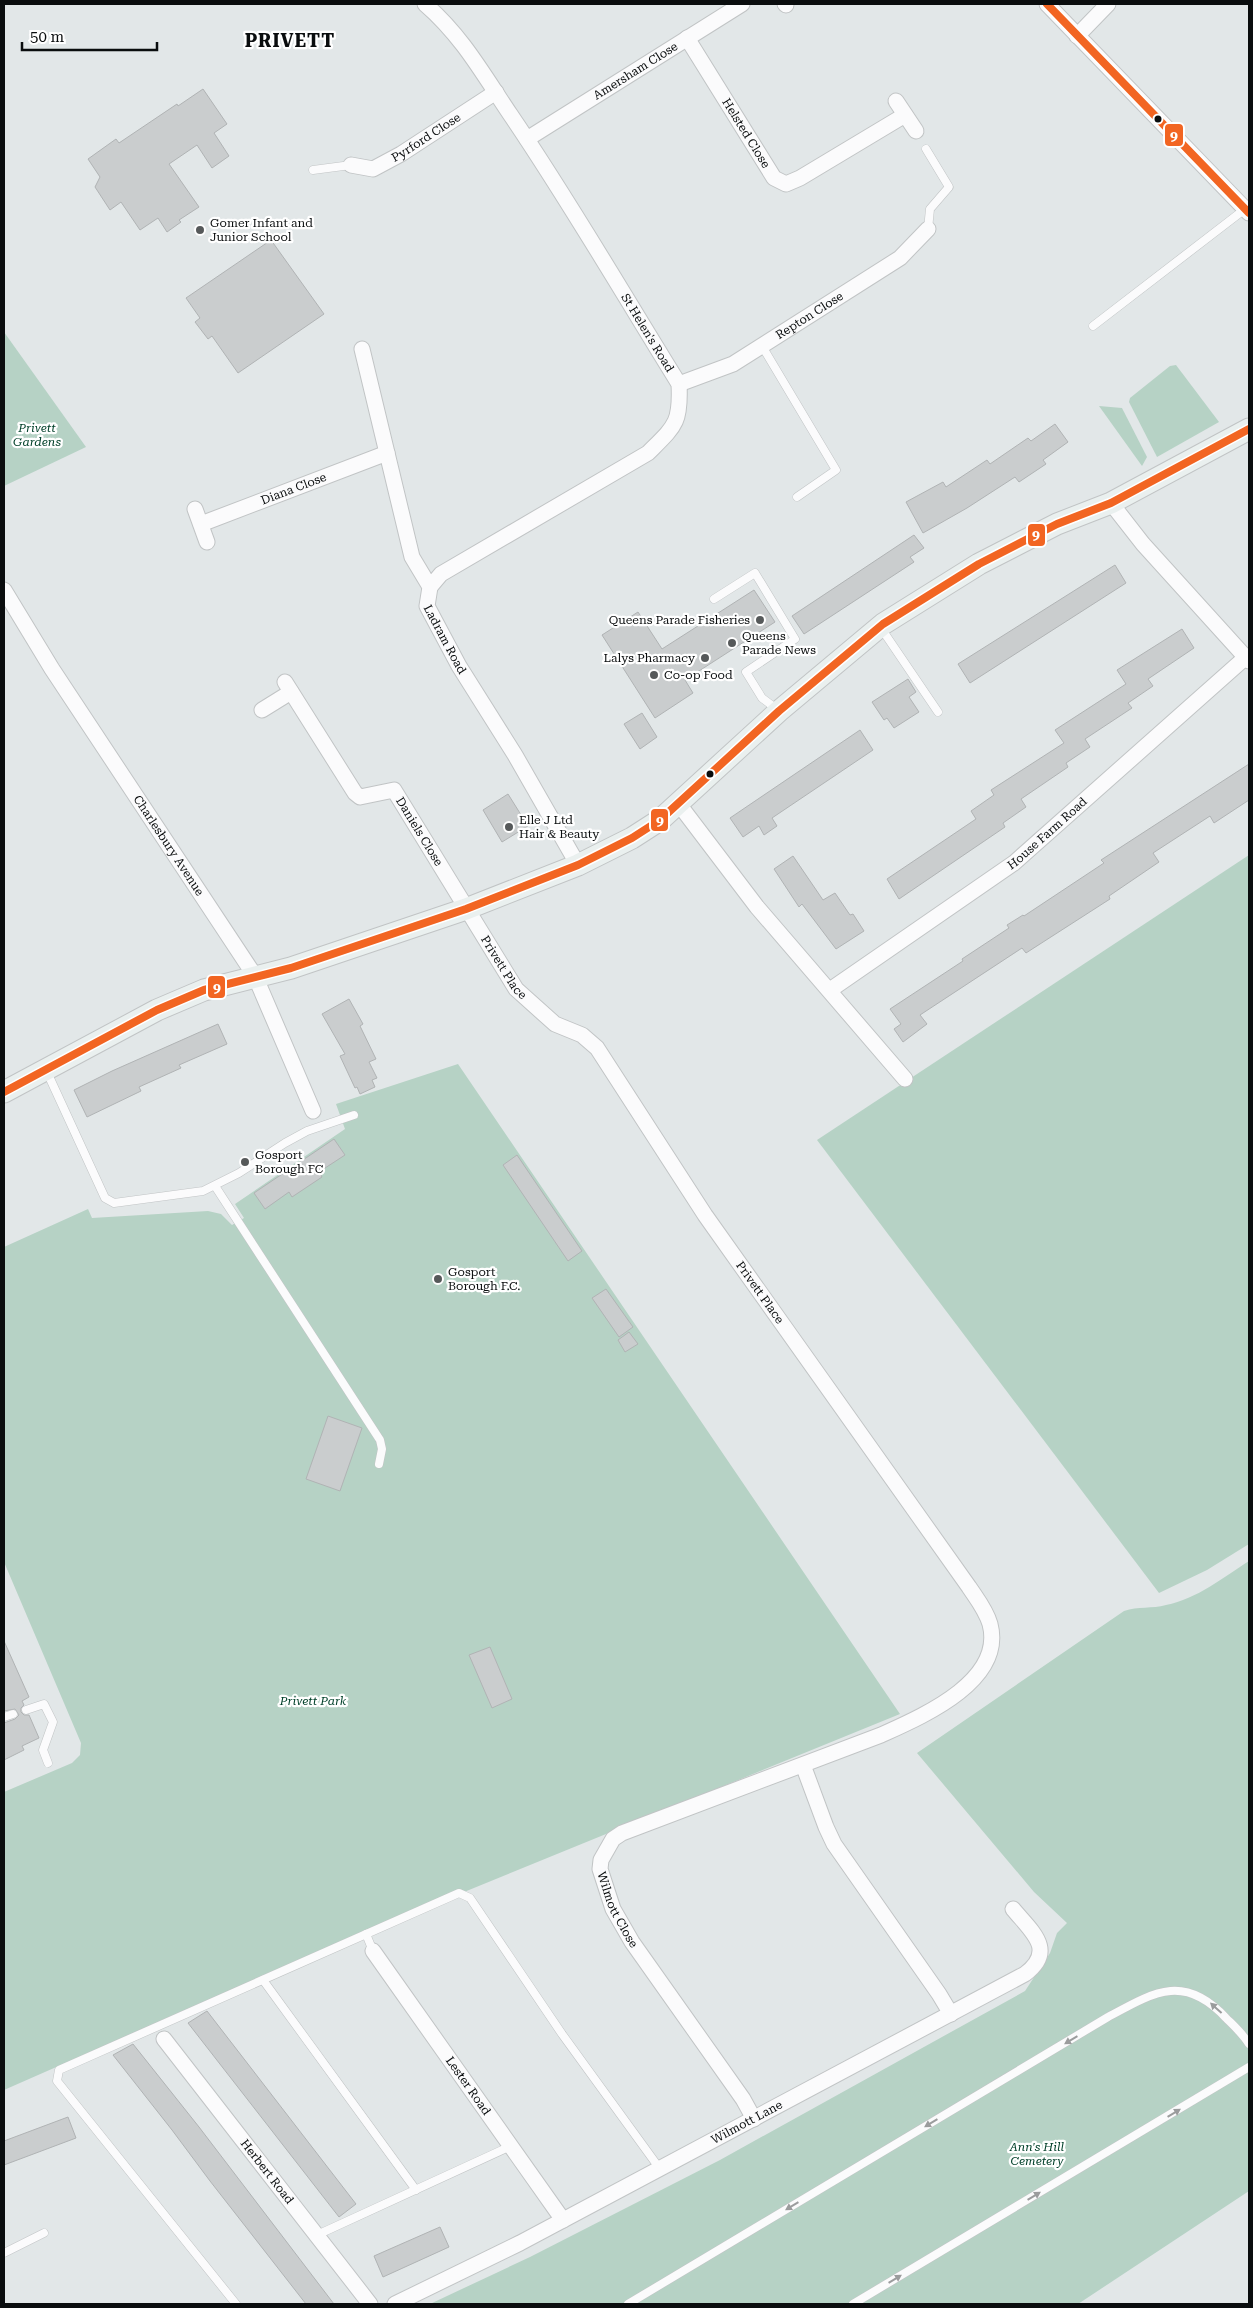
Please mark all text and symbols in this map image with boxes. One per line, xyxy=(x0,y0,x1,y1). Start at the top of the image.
scale bar xyxy=(22,20,158,52)
text: 50 m xyxy=(30,28,65,46)
district label: PRIVETT xyxy=(245,30,335,51)
street label: Amersham Close xyxy=(591,39,680,103)
street label: Helsted Close xyxy=(719,96,773,171)
street label: Pyrford Close xyxy=(389,110,463,165)
unlabelled marker xyxy=(1153,114,1163,124)
line badge: 9 xyxy=(1164,123,1184,147)
text: 9 xyxy=(1170,127,1178,143)
place label: Gomer Infant and Junior School xyxy=(210,216,313,244)
marker: Gomer Infant and Junior School xyxy=(194,224,206,236)
street label: Repton Close xyxy=(773,289,846,342)
street label: St Helen's Road xyxy=(618,291,677,375)
park label: Privett Gardens xyxy=(13,421,61,449)
street label: Diana Close xyxy=(259,470,329,508)
line badge: 9 xyxy=(1027,523,1046,547)
text: 9 xyxy=(1032,526,1040,542)
street label: Ladram Road xyxy=(421,602,469,677)
place label: Queens Parade Fisheries xyxy=(609,613,750,627)
marker: Queens Parade Fisheries xyxy=(754,614,766,626)
place label: Queens Parade News xyxy=(742,629,816,657)
marker: Queens Parade News xyxy=(726,637,738,649)
place label: Lalys Pharmacy xyxy=(604,651,696,665)
marker: Lalys Pharmacy xyxy=(699,652,711,664)
place label: Co-op Food xyxy=(664,668,733,682)
marker: Co-op Food xyxy=(648,669,660,681)
unlabelled marker xyxy=(705,769,715,779)
street label: Charlesbury Avenue xyxy=(130,793,207,899)
street label: Daniels Close xyxy=(393,794,446,869)
street label: House Farm Road xyxy=(1005,794,1090,872)
line badge: 9 xyxy=(650,808,669,832)
text: 9 xyxy=(656,812,664,828)
place label: Elle J Ltd Hair & Beauty xyxy=(519,813,600,841)
marker: Elle J Ltd Hair & Beauty xyxy=(503,821,515,833)
street label: Privett Place xyxy=(478,933,530,1002)
line badge: 9 xyxy=(207,975,226,999)
text: 9 xyxy=(213,979,221,995)
place label: Gosport Borough FC xyxy=(255,1148,324,1176)
marker: Gosport Borough FC xyxy=(239,1156,251,1168)
street label: Privett Place xyxy=(733,1259,787,1327)
place label: Gosport Borough F.C. xyxy=(448,1265,520,1293)
marker: Gosport Borough F.C. xyxy=(432,1273,444,1285)
park label: Privett Park xyxy=(279,1694,347,1708)
street label: Wilmott Close xyxy=(594,1870,641,1951)
one-way arrow xyxy=(1211,2002,1223,2014)
one-way arrow xyxy=(1064,2035,1077,2044)
street label: Lester Road xyxy=(443,2054,494,2118)
street label: Wilmott Lane xyxy=(709,2097,785,2147)
one-way arrow xyxy=(1167,2108,1180,2117)
one-way arrow xyxy=(924,2119,939,2127)
street label: Herbert Road xyxy=(238,2137,297,2207)
park label: Ann's Hill Cemetery xyxy=(1009,2140,1065,2168)
one-way arrow xyxy=(1028,2192,1041,2201)
one-way arrow xyxy=(785,2202,798,2211)
one-way arrow xyxy=(888,2275,901,2284)

